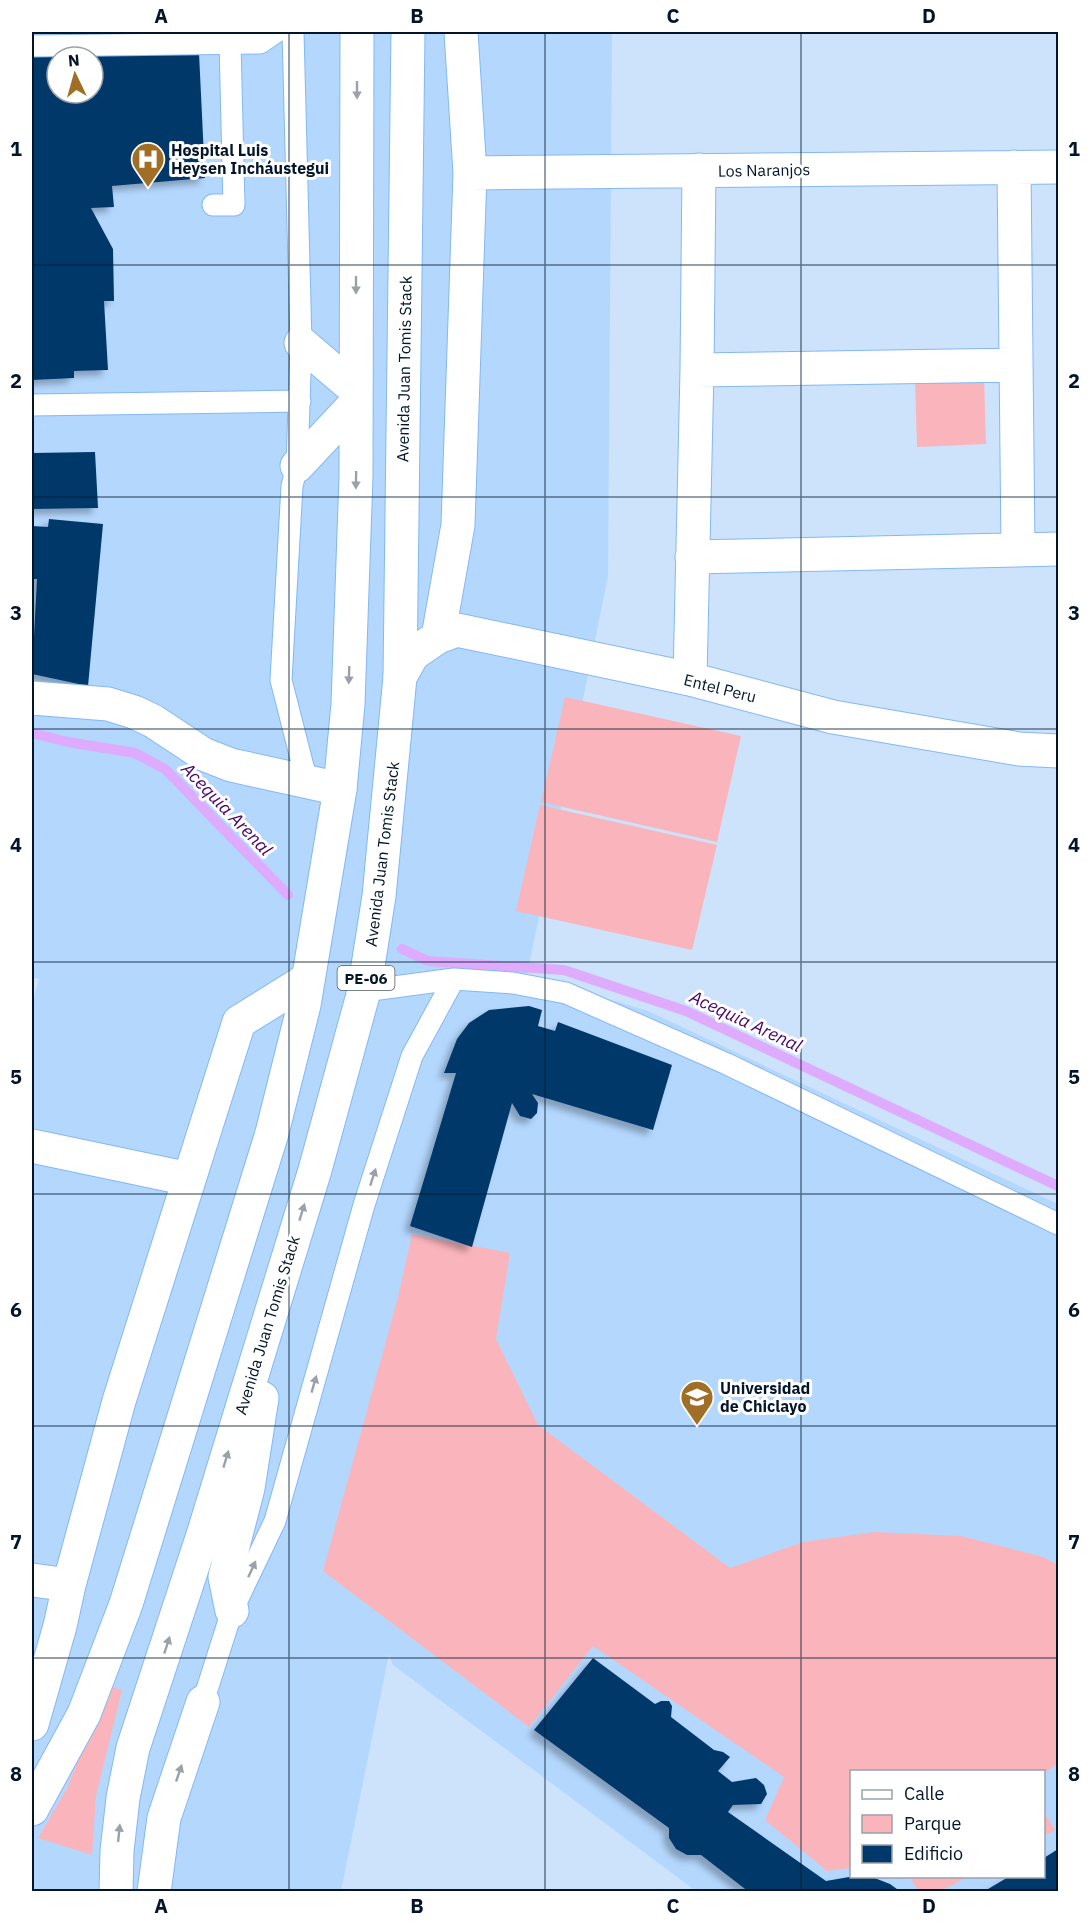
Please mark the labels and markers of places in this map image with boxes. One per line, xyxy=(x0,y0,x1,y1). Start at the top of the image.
place label: Hospital Luis Heysen Incháustegui xyxy=(171,140,329,178)
hospital icon: Hospital Luis Heysen Incháustegui xyxy=(130,141,166,188)
place label: Universidad de Chiclayo xyxy=(720,1378,810,1416)
school or university icon: Universidad de Chiclayo xyxy=(679,1379,715,1426)

